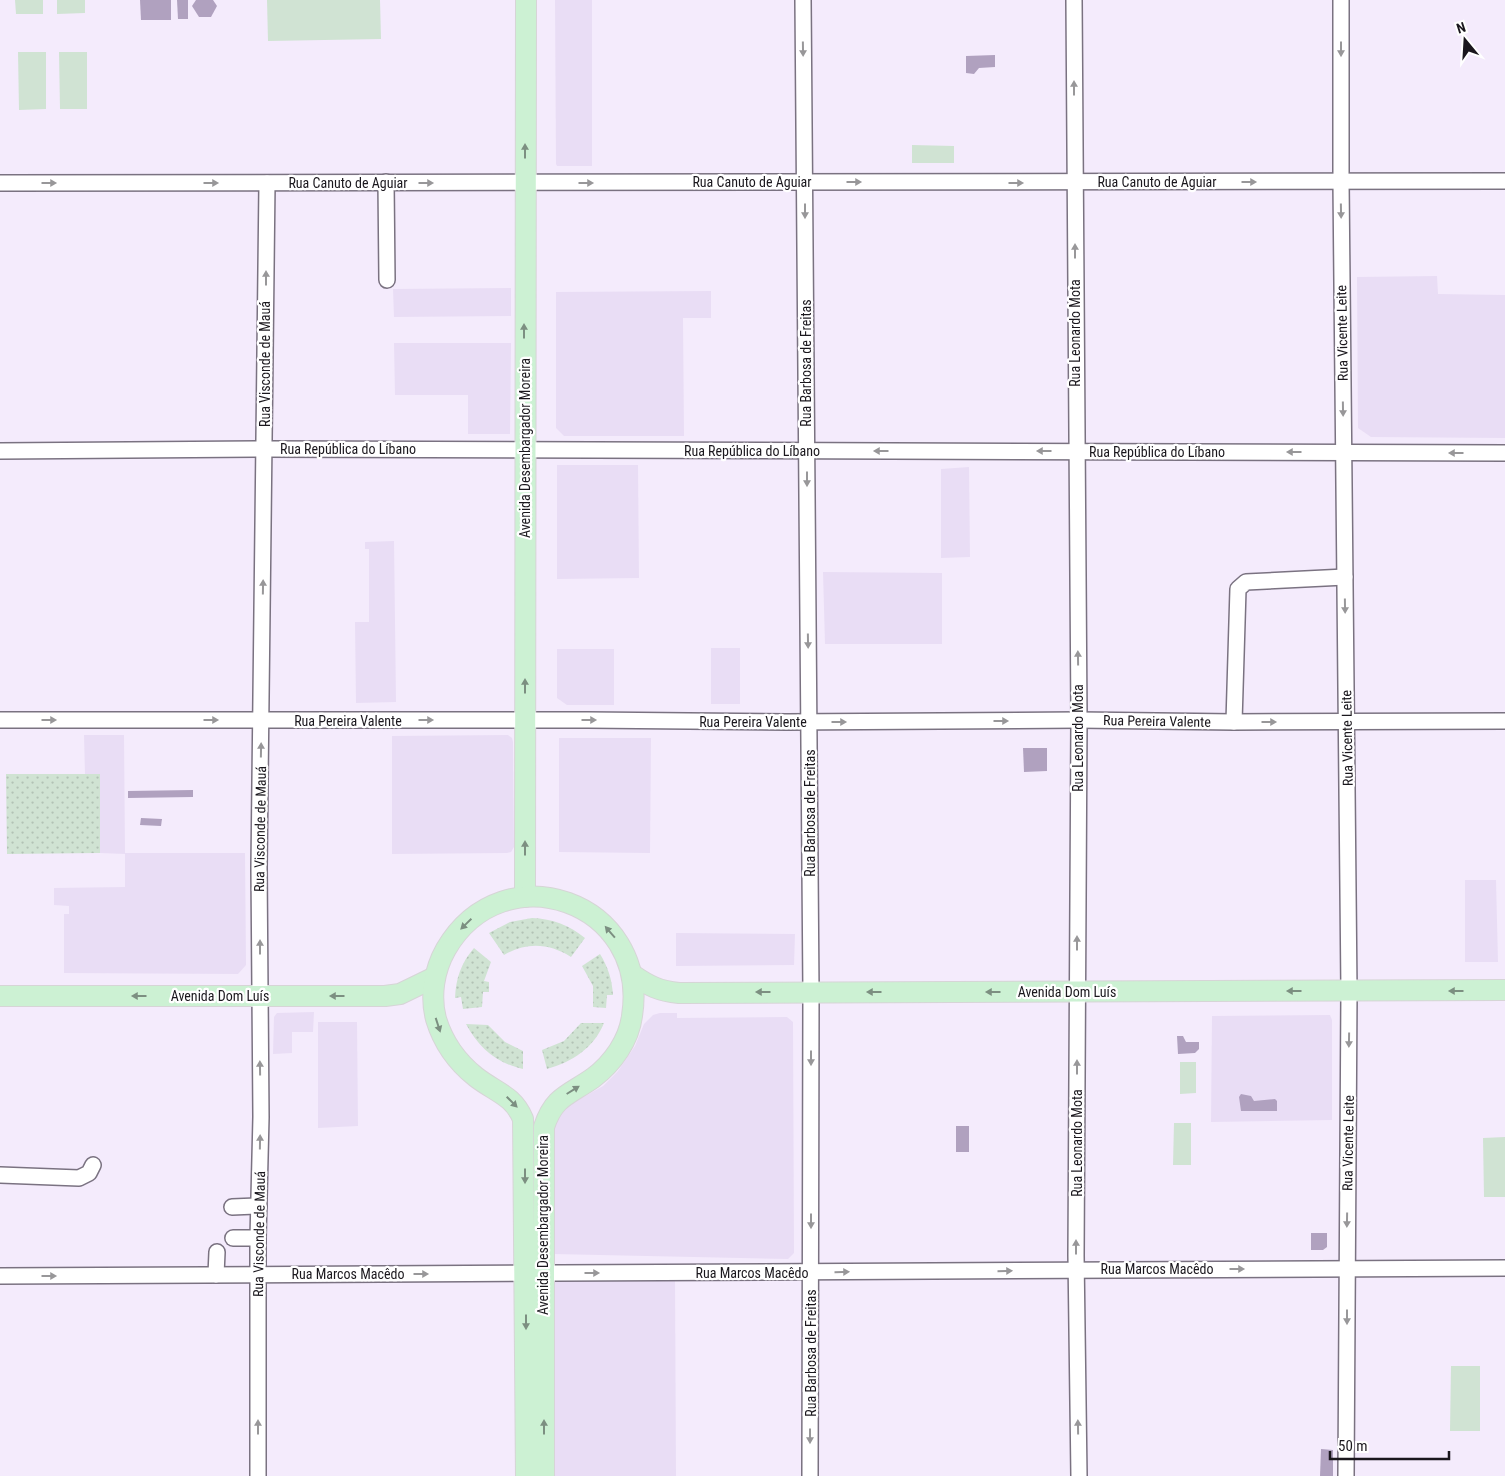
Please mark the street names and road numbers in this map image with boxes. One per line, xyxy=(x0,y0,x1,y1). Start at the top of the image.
street label: Rua Canuto de Aguiar xyxy=(692,174,812,190)
street label: Rua Canuto de Aguiar xyxy=(1097,174,1217,190)
street label: Rua Canuto de Aguiar xyxy=(288,175,408,191)
street label: Rua Leonardo Mota xyxy=(1067,279,1083,387)
street label: Rua Vicente Leite xyxy=(1333,284,1351,381)
street label: Rua Barbosa de Freitas xyxy=(798,299,814,427)
street label: Rua Visconde de Mauá xyxy=(257,301,273,427)
street label: Avenida Desembargador Moreira xyxy=(517,358,533,538)
street label: Rua República do Líbano xyxy=(280,441,416,457)
street label: Rua República do Líbano xyxy=(684,443,820,459)
street label: Rua República do Líbano xyxy=(1089,444,1225,460)
street label: Rua Leonardo Mota xyxy=(1070,684,1086,792)
street label: Rua Vicente Leite xyxy=(1338,689,1356,786)
street label: Rua Pereira Valente xyxy=(1103,712,1211,730)
street label: Rua Pereira Valente xyxy=(294,713,402,729)
street label: Rua Pereira Valente xyxy=(699,714,807,730)
street label: Rua Barbosa de Freitas xyxy=(802,749,818,877)
street label: Rua Visconde de Mauá xyxy=(251,766,269,892)
street label: Avenida Dom Luís xyxy=(1018,984,1116,1000)
street label: Avenida Dom Luís xyxy=(171,988,269,1004)
street label: Rua Leonardo Mota xyxy=(1069,1089,1085,1197)
street label: Rua Vicente Leite xyxy=(1339,1094,1357,1191)
street label: Avenida Desembargador Moreira xyxy=(535,1135,551,1315)
street label: Rua Visconde de Mauá xyxy=(250,1171,268,1297)
street label: Rua Marcos Macêdo xyxy=(1101,1261,1213,1277)
street label: Rua Marcos Macêdo xyxy=(696,1265,808,1281)
street label: Rua Marcos Macêdo xyxy=(292,1266,404,1282)
street label: Rua Barbosa de Freitas xyxy=(803,1289,819,1417)

